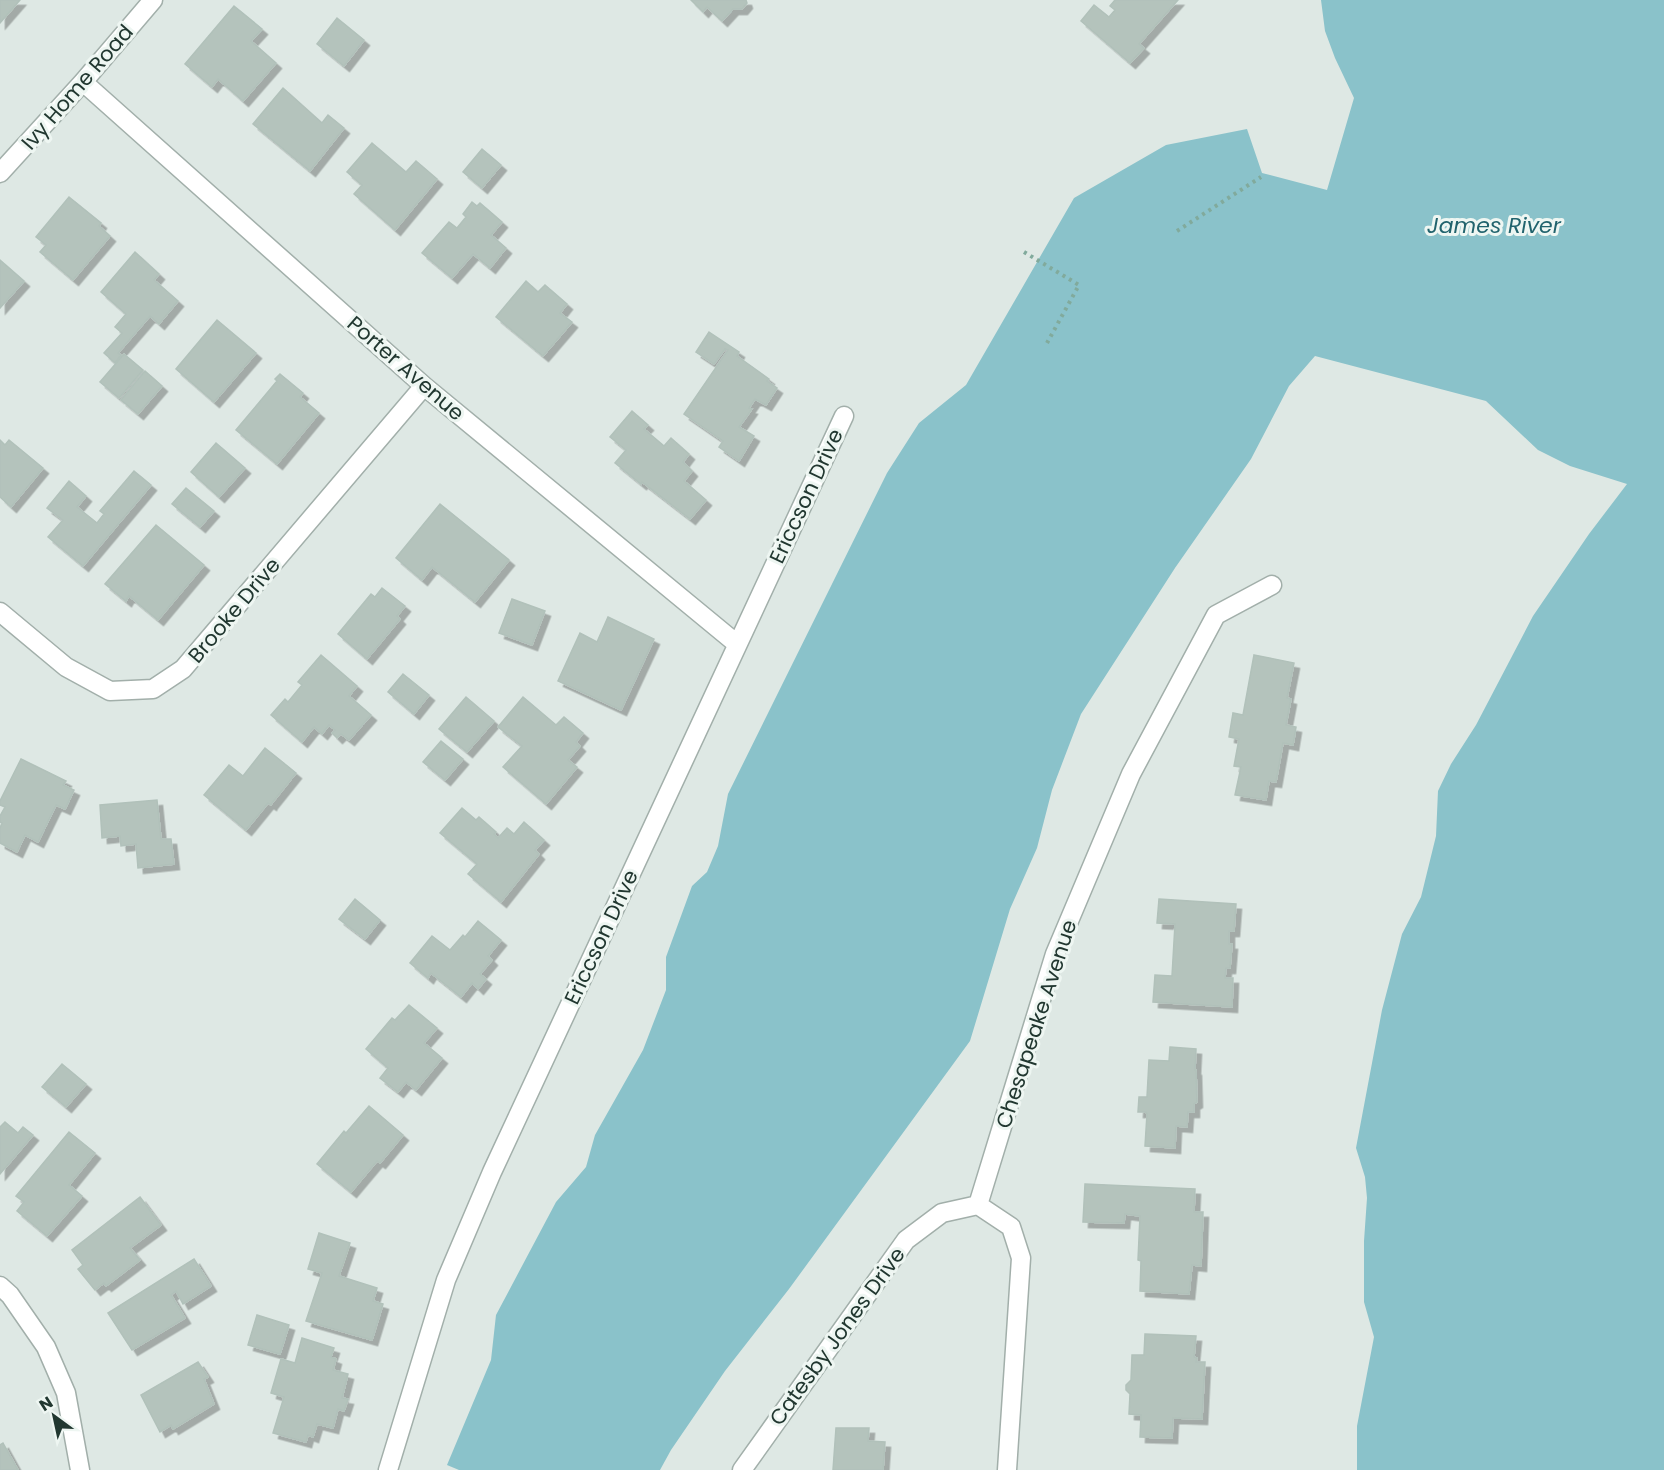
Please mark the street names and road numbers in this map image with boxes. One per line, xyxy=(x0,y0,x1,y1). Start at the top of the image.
street label: Ivy Home Road xyxy=(14,18,140,156)
street label: Porter Avenue xyxy=(341,309,471,427)
street label: Ericcson Drive xyxy=(762,424,850,568)
street label: Brooke Drive xyxy=(181,551,287,669)
street label: Ericcson Drive xyxy=(557,865,645,1009)
street label: Chesapeake Avenue xyxy=(989,916,1083,1132)
street label: Catesby Jones Drive xyxy=(762,1241,912,1431)

